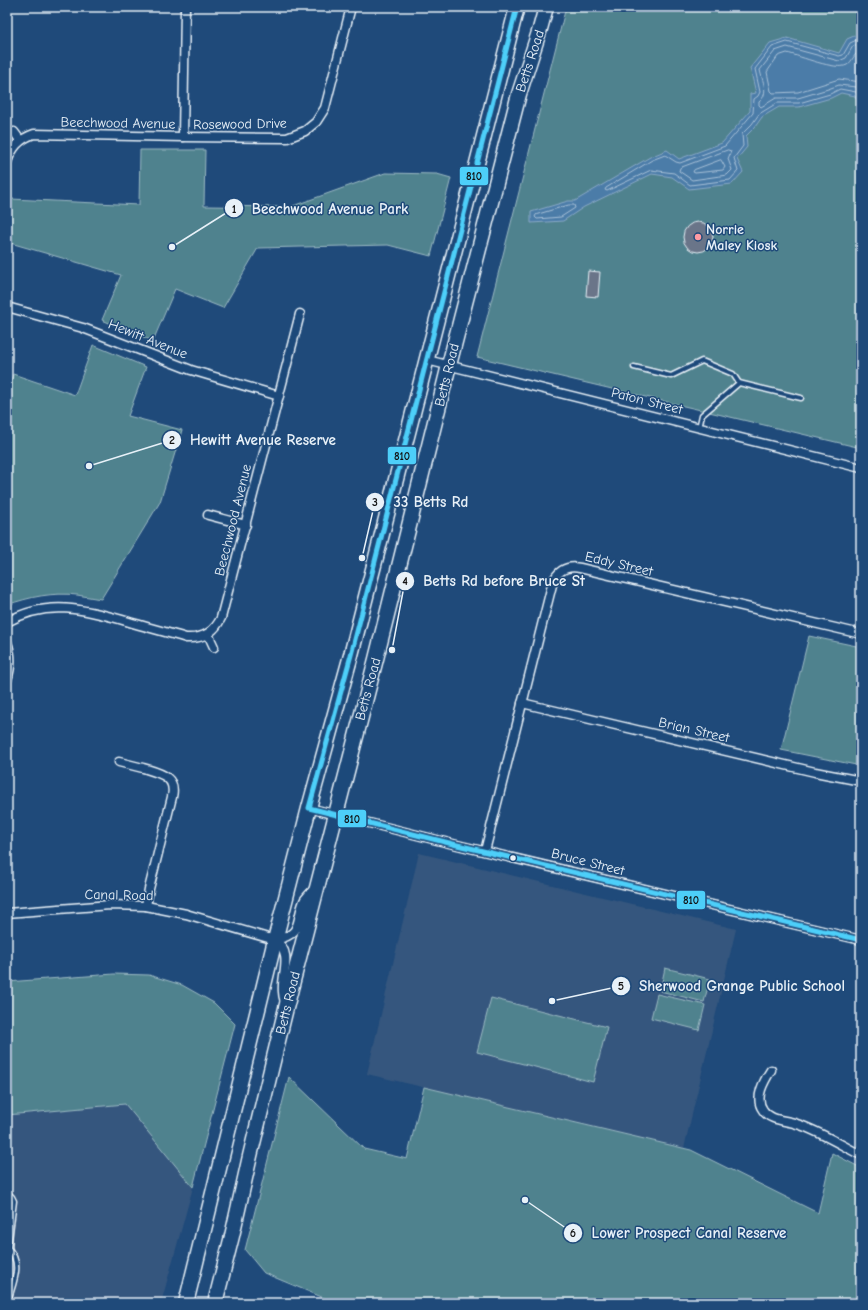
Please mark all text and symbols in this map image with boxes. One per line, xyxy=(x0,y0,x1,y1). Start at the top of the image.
street label: Betts Road xyxy=(512,28,548,94)
street label: Beechwood Avenue xyxy=(61,114,175,132)
street label: Rosewood Drive xyxy=(193,115,287,133)
line badge: 810 xyxy=(459,166,489,186)
text: 810 xyxy=(466,170,482,183)
callout: Beechwood Avenue Park xyxy=(224,195,416,222)
text: Beechwood Avenue Park xyxy=(252,200,409,218)
text: 1 xyxy=(232,202,237,216)
place label: Norrie Maley Kiosk xyxy=(706,221,777,254)
marker: Norrie Maley Kiosk xyxy=(693,232,703,242)
street label: Hewitt Avenue xyxy=(106,315,190,363)
street label: Betts Road xyxy=(431,342,463,408)
street label: Paton Street xyxy=(610,384,685,418)
callout: Hewitt Avenue Reserve xyxy=(162,427,344,454)
text: Hewitt Avenue Reserve xyxy=(190,431,336,449)
text: 2 xyxy=(169,433,175,447)
line badge: 810 xyxy=(387,446,417,465)
text: 810 xyxy=(394,450,410,463)
street label: Beechwood Avenue xyxy=(211,462,255,578)
callout: 33 Betts Rd xyxy=(365,488,476,515)
text: 33 Betts Rd xyxy=(394,493,468,511)
text: 3 xyxy=(372,495,378,509)
street label: Eddy Street xyxy=(583,548,656,580)
callout: Betts Rd before Bruce St xyxy=(395,567,593,594)
text: Betts Rd before Bruce St xyxy=(423,572,586,590)
text: 4 xyxy=(402,574,408,588)
street label: Betts Road xyxy=(351,656,385,722)
street label: Brian Street xyxy=(657,714,732,747)
line badge: 810 xyxy=(337,809,367,828)
text: 810 xyxy=(344,813,360,826)
street label: Bruce Street xyxy=(550,845,627,880)
unlabelled marker xyxy=(508,853,518,863)
street label: Canal Road xyxy=(84,886,154,904)
line badge: 810 xyxy=(676,890,706,910)
text: 810 xyxy=(683,894,699,907)
street label: Betts Road xyxy=(272,970,304,1036)
callout: Sherwood Grange Public School xyxy=(611,972,853,999)
text: Sherwood Grange Public School xyxy=(639,977,845,995)
text: 5 xyxy=(618,979,624,993)
callout: Lower Prospect Canal Reserve xyxy=(563,1219,794,1246)
text: Lower Prospect Canal Reserve xyxy=(592,1224,786,1242)
text: 6 xyxy=(570,1226,576,1240)

